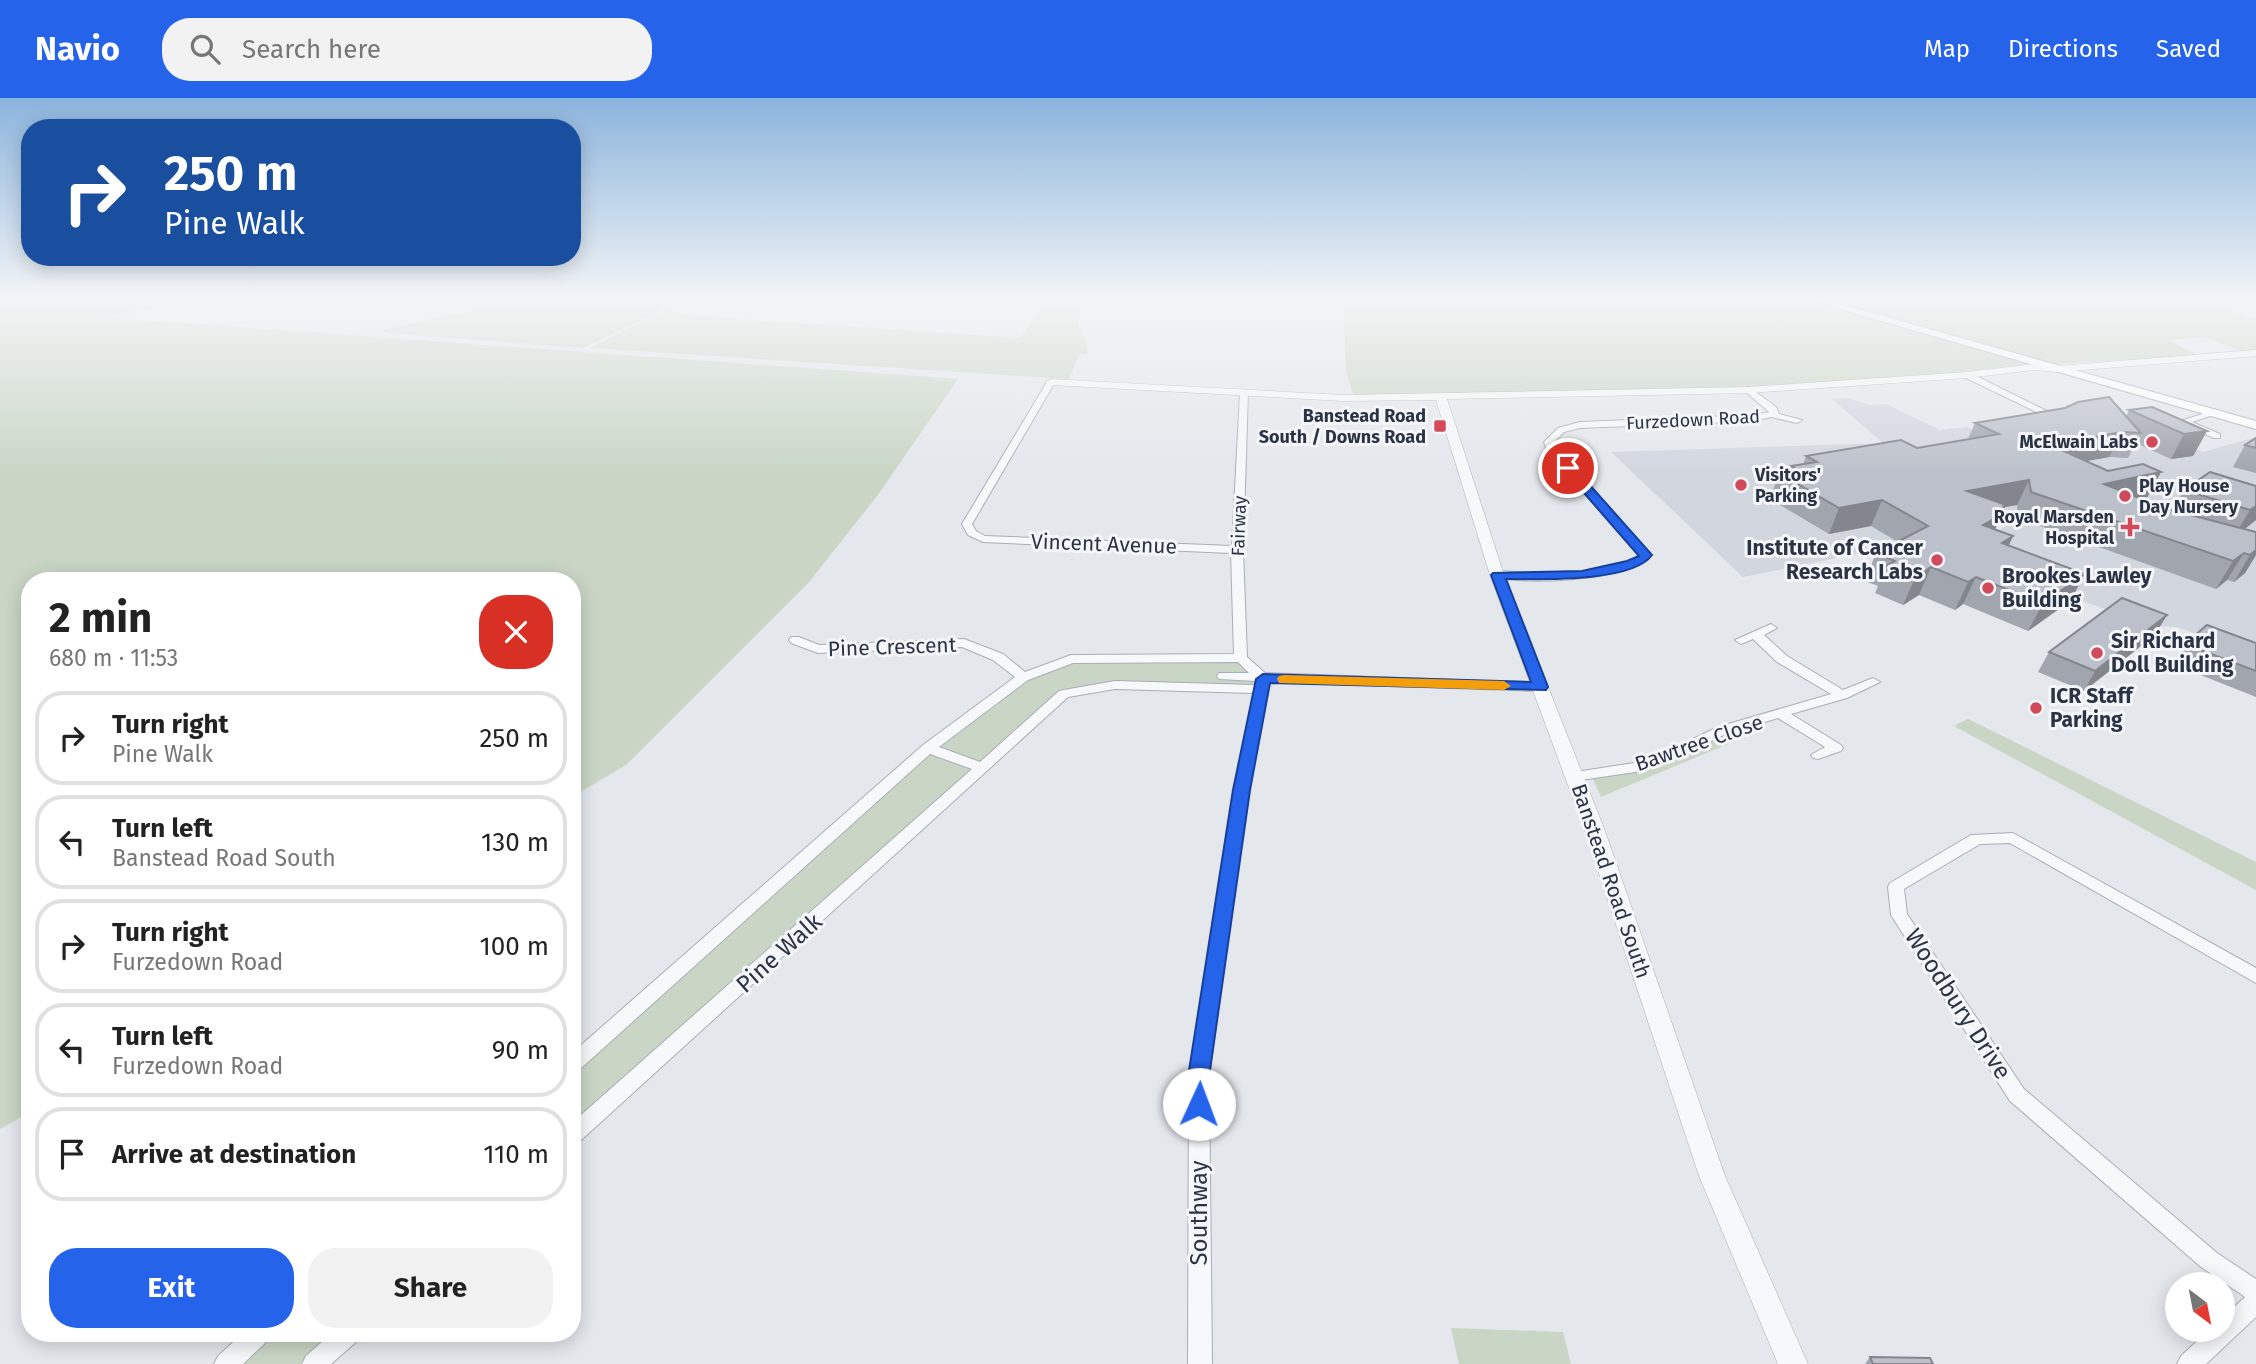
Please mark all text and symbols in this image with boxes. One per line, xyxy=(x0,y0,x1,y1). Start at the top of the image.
search box xyxy=(162,18,652,81)
text: Navio xyxy=(35,29,120,69)
icon: search xyxy=(186,30,224,68)
text: Search here xyxy=(242,34,381,65)
text: Map xyxy=(1924,35,1970,63)
text: Directions xyxy=(2008,35,2118,63)
text: Saved xyxy=(2156,35,2221,63)
text: 250 m xyxy=(164,144,297,203)
icon: right xyxy=(49,147,140,238)
text: Pine Walk xyxy=(164,204,305,242)
place label: Banstead Road South / Downs Road xyxy=(1259,405,1426,448)
street label: Furzedown Road xyxy=(1626,406,1760,434)
marker: Banstead Road South / Downs Road xyxy=(1432,418,1448,434)
place label: McElwain Labs xyxy=(2019,431,2138,453)
marker: McElwain Labs xyxy=(2144,434,2160,450)
pin xyxy=(1538,438,1598,498)
icon: arrive xyxy=(1549,449,1587,487)
place label: Visitors' Parking xyxy=(1754,464,1821,507)
place label: Play House Day Nursery xyxy=(2139,475,2239,518)
marker: Visitors' Parking xyxy=(1733,477,1749,493)
marker: Play House Day Nursery xyxy=(2117,488,2133,504)
street label: Fairway xyxy=(1227,495,1251,557)
place label: Royal Marsden Hospital xyxy=(1994,506,2115,549)
marker: Royal Marsden Hospital xyxy=(2120,517,2140,537)
street label: Vincent Avenue xyxy=(1031,528,1177,560)
place label: Institute of Cancer Research Labs xyxy=(1746,535,1924,585)
marker: Institute of Cancer Research Labs xyxy=(1929,552,1945,568)
place label: Brookes Lawley Building xyxy=(2002,563,2152,613)
marker: Brookes Lawley Building xyxy=(1980,580,1996,596)
text: 2 min xyxy=(49,593,152,643)
button: close xyxy=(479,595,553,669)
place label: Sir Richard Doll Building xyxy=(2111,628,2234,678)
street label: Pine Crescent xyxy=(827,632,957,662)
text: 680 m · 11:53 xyxy=(49,644,178,672)
marker: Sir Richard Doll Building xyxy=(2089,645,2105,661)
place label: ICR Staff Parking xyxy=(2050,683,2135,733)
marker: ICR Staff Parking xyxy=(2028,700,2044,716)
text: Turn right xyxy=(112,709,229,740)
street label: Bawtree Close xyxy=(1632,709,1766,777)
icon: right xyxy=(53,719,91,757)
text: 250 m xyxy=(479,723,549,754)
text: Pine Walk xyxy=(112,740,213,768)
street label: Banstead Road South xyxy=(1565,780,1657,982)
text: Turn left xyxy=(112,813,213,844)
icon: left xyxy=(53,823,91,861)
text: 130 m xyxy=(481,827,549,858)
text: Banstead Road South xyxy=(112,844,336,872)
street label: Pine Walk xyxy=(730,907,828,999)
text: Turn right xyxy=(112,917,229,948)
street label: Woodbury Drive xyxy=(1899,923,2017,1085)
icon: right xyxy=(53,927,91,965)
text: 100 m xyxy=(480,931,549,962)
text: Furzedown Road xyxy=(112,948,283,976)
text: Turn left xyxy=(112,1021,213,1052)
icon: left xyxy=(53,1031,91,1069)
text: 90 m xyxy=(492,1035,549,1066)
text: Furzedown Road xyxy=(112,1052,283,1080)
position arrow xyxy=(1162,1067,1236,1141)
icon: arrive xyxy=(53,1135,91,1173)
text: Arrive at destination xyxy=(112,1139,356,1170)
text: 110 m xyxy=(483,1139,549,1170)
street label: Southway xyxy=(1185,1160,1213,1266)
button: Exit xyxy=(49,1248,294,1328)
button: Share xyxy=(308,1248,553,1328)
north arrow xyxy=(2165,1272,2235,1342)
map controls xyxy=(2165,1272,2235,1342)

